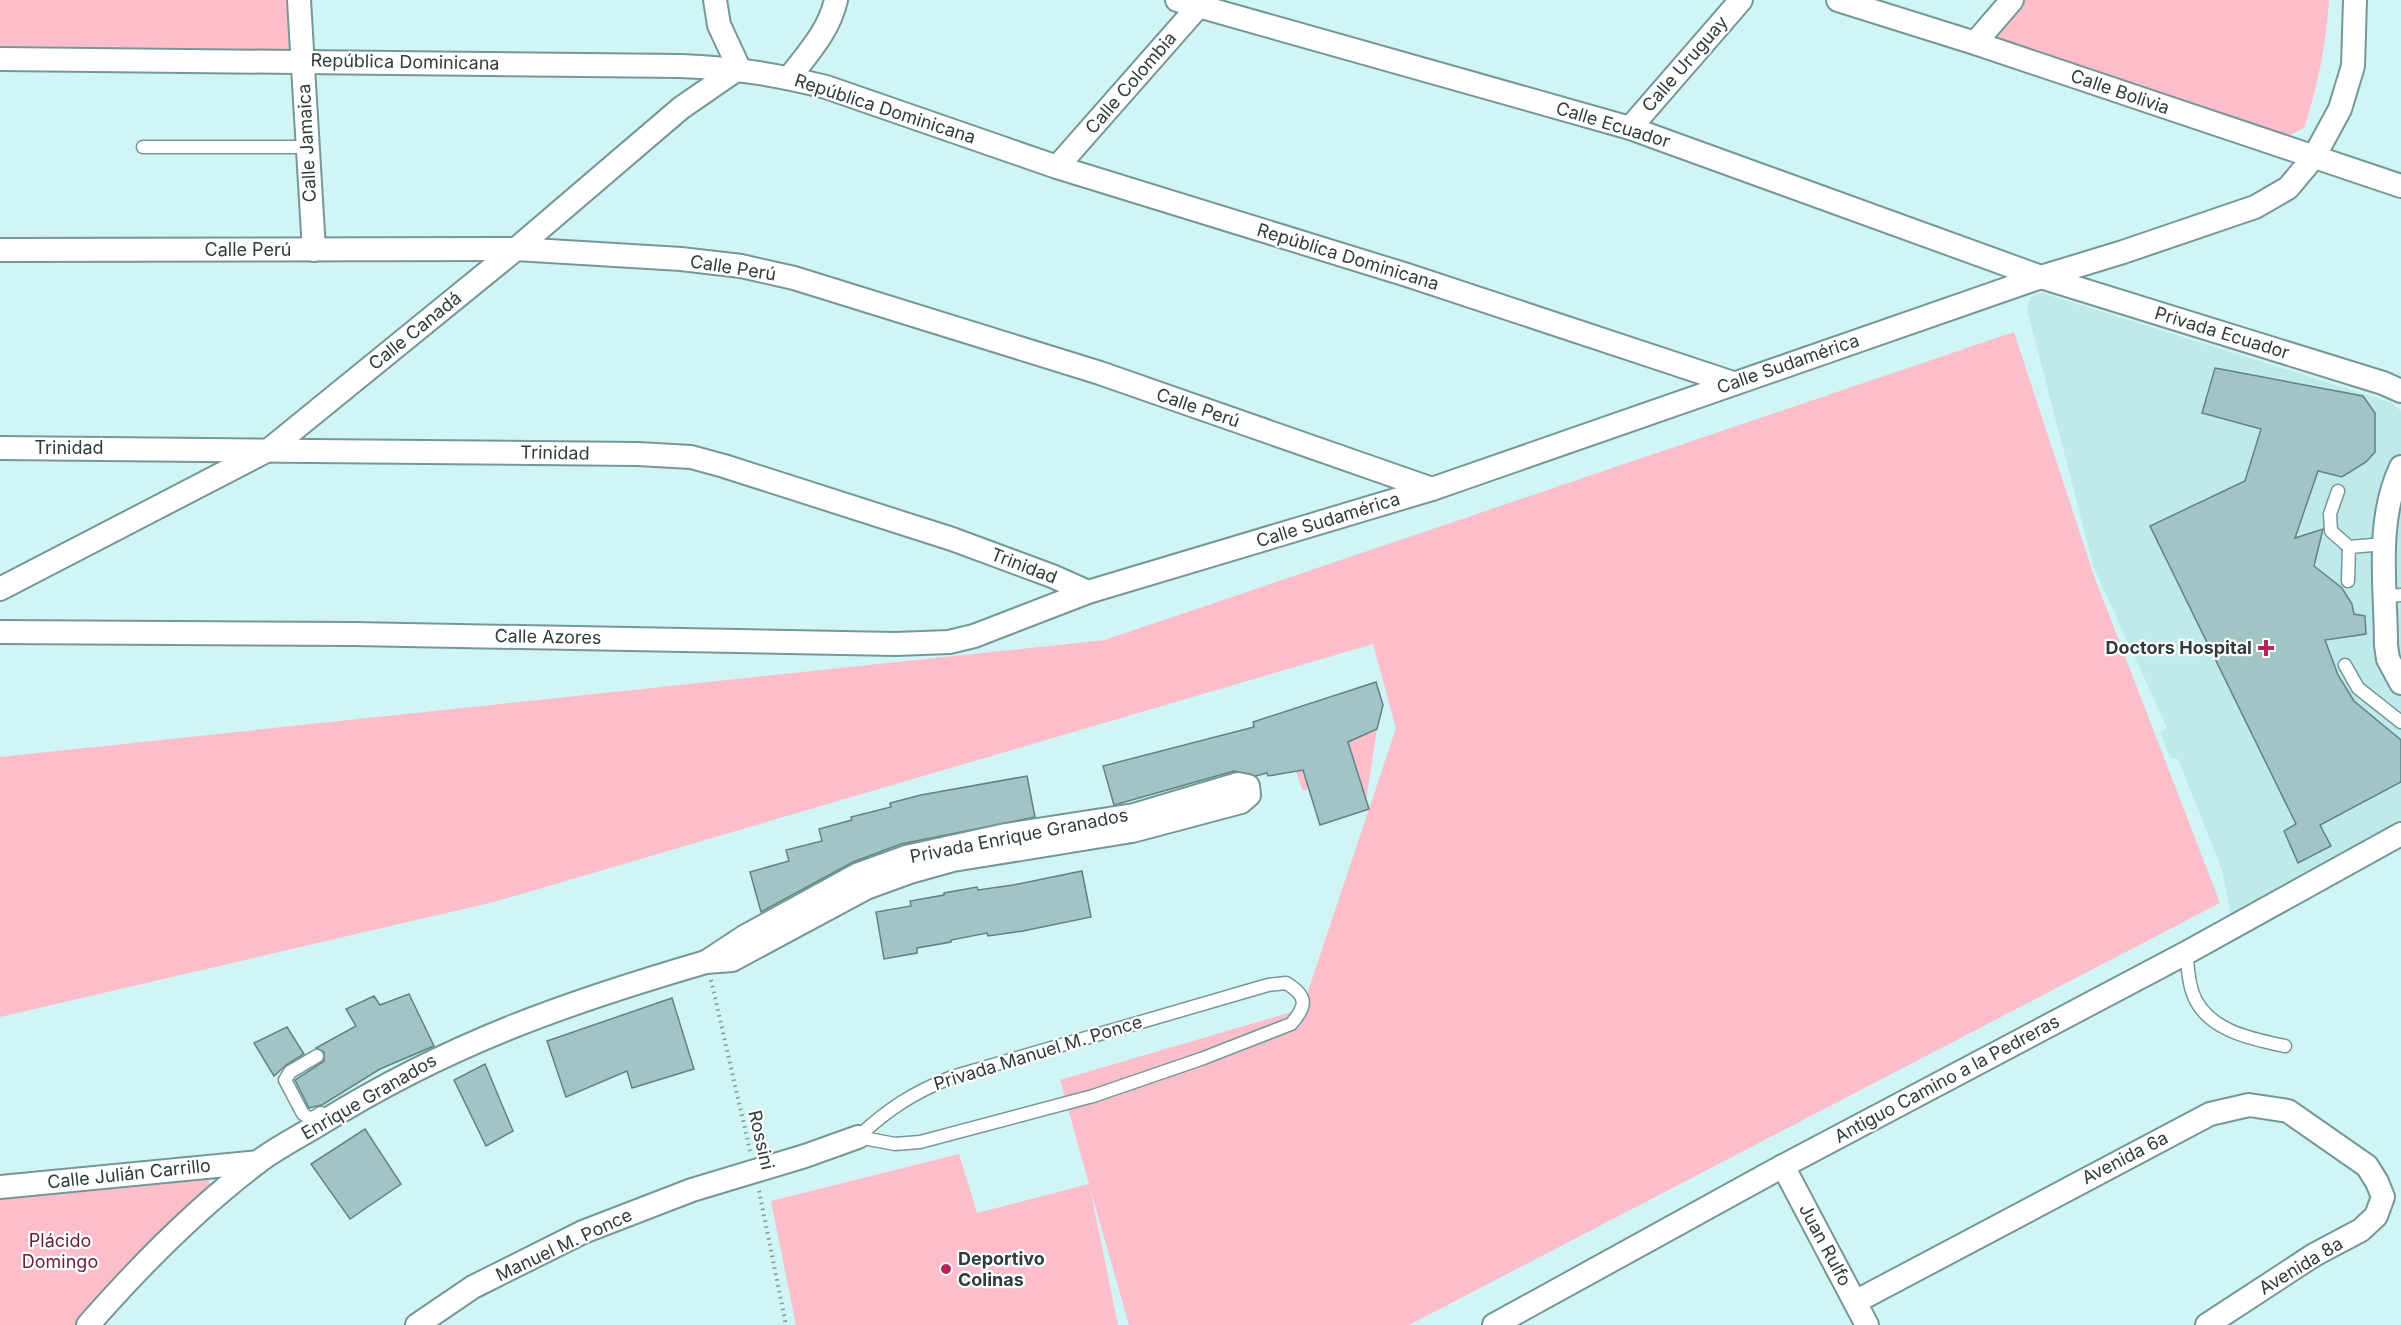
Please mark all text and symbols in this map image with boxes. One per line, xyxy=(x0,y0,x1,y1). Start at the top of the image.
street label: Calle Uruguay xyxy=(1637,12,1732,116)
street label: Calle Colombia xyxy=(1081,28,1180,138)
street label: República Dominicana xyxy=(310,49,500,74)
street label: Calle Bolivia xyxy=(2068,65,2172,118)
street label: República Dominicana xyxy=(792,69,978,148)
street label: Calle Jamaica xyxy=(293,83,320,203)
street label: Calle Ecuador xyxy=(1554,97,1673,152)
street label: República Dominicana xyxy=(1255,219,1442,294)
street label: Calle Perú xyxy=(205,239,291,260)
street label: Calle Perú xyxy=(689,250,778,285)
street label: Calle Canadá xyxy=(364,287,465,374)
street label: Privada Ecuador xyxy=(2152,302,2292,363)
street label: Calle Sudamérica xyxy=(1714,329,1862,398)
street label: Calle Perú xyxy=(1154,383,1243,432)
street label: Trinidad xyxy=(34,437,104,458)
street label: Trinidad xyxy=(520,441,590,464)
street label: Calle Sudamérica xyxy=(1253,488,1402,551)
street label: Trinidad xyxy=(988,543,1060,588)
street label: Calle Azores xyxy=(494,625,602,648)
place label: Doctors Hospital xyxy=(2105,637,2252,658)
marker: Doctors Hospital xyxy=(2257,639,2275,657)
street label: Privada Enrique Granados xyxy=(908,804,1130,867)
street label: Antiguo Camino a la Pedreras xyxy=(1831,1010,2063,1147)
street label: Privada Manuel M. Ponce xyxy=(931,1011,1145,1094)
street label: Enrique Granados xyxy=(297,1049,440,1144)
street label: Rossini xyxy=(744,1108,779,1172)
street label: Avenida 6a xyxy=(2078,1127,2171,1188)
street label: Calle Julián Carrillo xyxy=(46,1154,212,1193)
street label: Juan Rulfo xyxy=(1795,1200,1856,1290)
street label: Manuel M. Ponce xyxy=(492,1204,635,1285)
park label: Plácido Domingo xyxy=(22,1230,98,1272)
street label: Avenida 8a xyxy=(2255,1232,2346,1299)
place label: Deportivo Colinas xyxy=(958,1248,1045,1290)
marker: Deportivo Colinas xyxy=(939,1262,953,1276)

